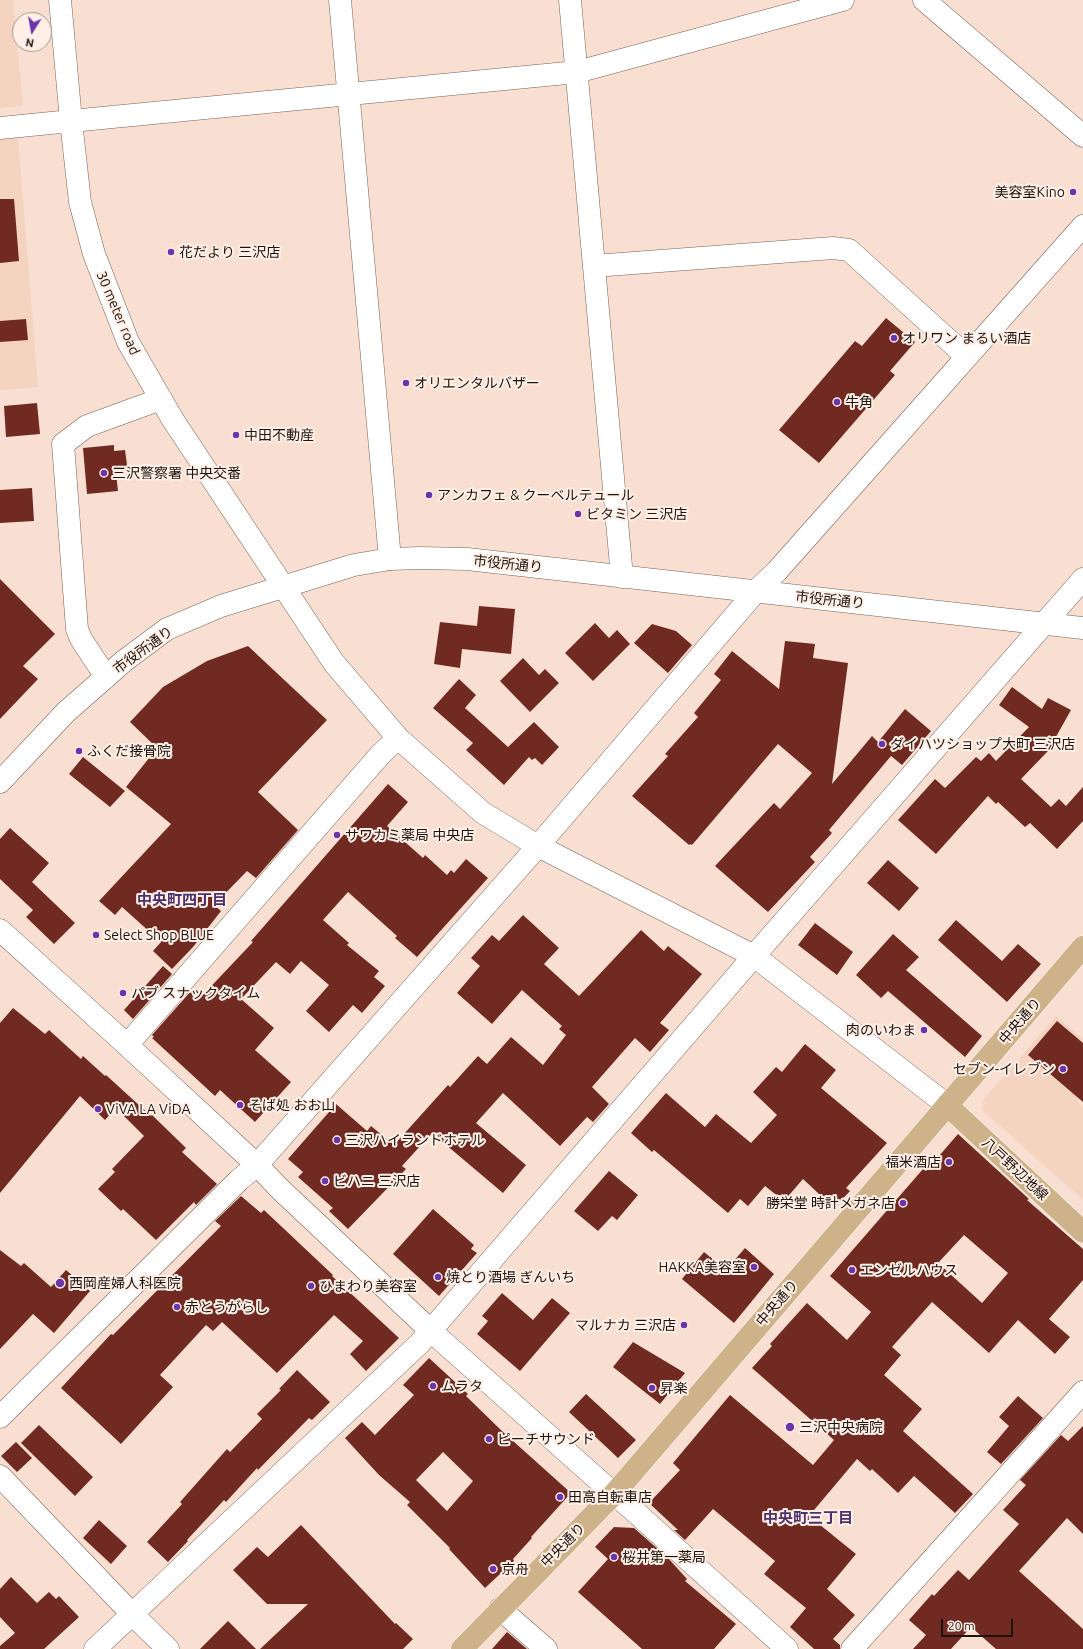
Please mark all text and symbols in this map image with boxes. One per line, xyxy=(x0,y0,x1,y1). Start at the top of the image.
north arrow xyxy=(12,12,52,52)
text: N xyxy=(25,36,35,49)
place label: 美容室Kino xyxy=(995,184,1065,200)
marker: 美容室Kino xyxy=(1068,187,1078,197)
place label: 花だより 三沢店 xyxy=(179,244,280,260)
marker: 花だより 三沢店 xyxy=(166,247,176,257)
street label: 30 meter road xyxy=(93,269,143,357)
place label: オリワン まるい酒店 xyxy=(902,330,1031,346)
marker: オリワン まるい酒店 xyxy=(889,333,899,343)
place label: オリエンタルバザー xyxy=(414,375,540,391)
marker: オリエンタルバザー xyxy=(401,378,411,388)
place label: 牛角 xyxy=(845,394,873,410)
marker: 牛角 xyxy=(832,397,842,407)
place label: 中田不動産 xyxy=(244,427,314,443)
marker: 中田不動産 xyxy=(231,430,241,440)
place label: 三沢警察署 中央交番 xyxy=(112,465,241,481)
marker: 三沢警察署 中央交番 xyxy=(99,468,109,478)
place label: アンカフェ & クーベルテュール xyxy=(437,487,635,503)
marker: アンカフェ & クーベルテュール xyxy=(424,490,434,500)
place label: ビタミン 三沢店 xyxy=(586,506,687,522)
marker: ビタミン 三沢店 xyxy=(573,509,583,519)
street label: 市役所通り xyxy=(472,552,544,576)
street label: 市役所通り xyxy=(794,588,866,612)
street label: 市役所通り xyxy=(110,623,176,677)
place label: ダイハツショップ大町 三沢店 xyxy=(890,736,1075,752)
marker: ダイハツショップ大町 三沢店 xyxy=(877,739,887,749)
place label: ふくだ接骨院 xyxy=(87,743,171,759)
marker: ふくだ接骨院 xyxy=(74,746,84,756)
place label: サワカミ薬局 中央店 xyxy=(345,827,474,843)
marker: サワカミ薬局 中央店 xyxy=(332,830,342,840)
district label: 中央町四丁目 xyxy=(137,891,227,909)
place label: Select Shop BLUE xyxy=(104,927,214,943)
marker: Select Shop BLUE xyxy=(91,930,101,940)
place label: パブ スナックタイム xyxy=(131,985,260,1001)
marker: パブ スナックタイム xyxy=(118,988,128,998)
street label: 中央通り xyxy=(995,994,1045,1048)
place label: 肉のいわま xyxy=(846,1022,916,1038)
marker: 肉のいわま xyxy=(919,1025,929,1035)
place label: セブン-イレブン xyxy=(953,1061,1055,1077)
marker: セブン-イレブン xyxy=(1058,1064,1068,1074)
place label: そば処 おお山 xyxy=(248,1097,335,1113)
marker: そば処 おお山 xyxy=(235,1100,245,1110)
place label: ViVA LA ViDA xyxy=(106,1101,191,1117)
marker: ViVA LA ViDA xyxy=(93,1104,103,1114)
place label: 三沢ハイランドホテル xyxy=(345,1132,485,1148)
street label: 八戸野辺地線 xyxy=(979,1134,1051,1204)
marker: 三沢ハイランドホテル xyxy=(332,1135,342,1145)
place label: 福米酒店 xyxy=(885,1154,941,1170)
marker: 福米酒店 xyxy=(944,1157,954,1167)
place label: ビハニ 三沢店 xyxy=(333,1173,420,1189)
marker: ビハニ 三沢店 xyxy=(320,1176,330,1186)
place label: 勝栄堂 時計メガネ店 xyxy=(766,1195,895,1211)
marker: 勝栄堂 時計メガネ店 xyxy=(898,1198,908,1208)
place label: HAKKA美容室 xyxy=(659,1259,746,1275)
marker: HAKKA美容室 xyxy=(749,1262,759,1272)
place label: エンゼルハウス xyxy=(860,1262,958,1278)
marker: エンゼルハウス xyxy=(847,1265,857,1275)
place label: 焼とり酒場 ぎんいち xyxy=(446,1269,575,1285)
marker: 焼とり酒場 ぎんいち xyxy=(433,1272,443,1282)
place label: 西岡産婦人科医院 xyxy=(69,1275,181,1291)
street label: 中央通り xyxy=(752,1276,802,1330)
marker: 西岡産婦人科医院 xyxy=(54,1277,66,1289)
place label: ひまわり美容室 xyxy=(319,1278,417,1294)
marker: ひまわり美容室 xyxy=(306,1281,316,1291)
place label: 赤とうがらし xyxy=(185,1299,269,1315)
marker: 赤とうがらし xyxy=(172,1302,182,1312)
place label: マルナカ 三沢店 xyxy=(575,1317,676,1333)
marker: マルナカ 三沢店 xyxy=(679,1320,689,1330)
place label: ムラタ xyxy=(441,1378,483,1394)
place label: 昇楽 xyxy=(660,1380,688,1396)
marker: ムラタ xyxy=(428,1381,438,1391)
marker: 昇楽 xyxy=(647,1383,657,1393)
place label: 三沢中央病院 xyxy=(799,1419,883,1435)
marker: 三沢中央病院 xyxy=(784,1421,796,1433)
place label: ピーチサウンド xyxy=(497,1431,595,1447)
marker: ピーチサウンド xyxy=(484,1434,494,1444)
place label: 田高自転車店 xyxy=(568,1489,652,1505)
marker: 田高自転車店 xyxy=(555,1492,565,1502)
district label: 中央町三丁目 xyxy=(763,1509,853,1527)
street label: 中央通り xyxy=(537,1519,589,1571)
place label: 桜井第一薬局 xyxy=(622,1549,706,1565)
marker: 桜井第一薬局 xyxy=(609,1552,619,1562)
place label: 京舟 xyxy=(501,1561,529,1577)
marker: 京舟 xyxy=(488,1564,498,1574)
scale bar xyxy=(943,1611,1015,1637)
text: 20 m xyxy=(948,1619,975,1632)

